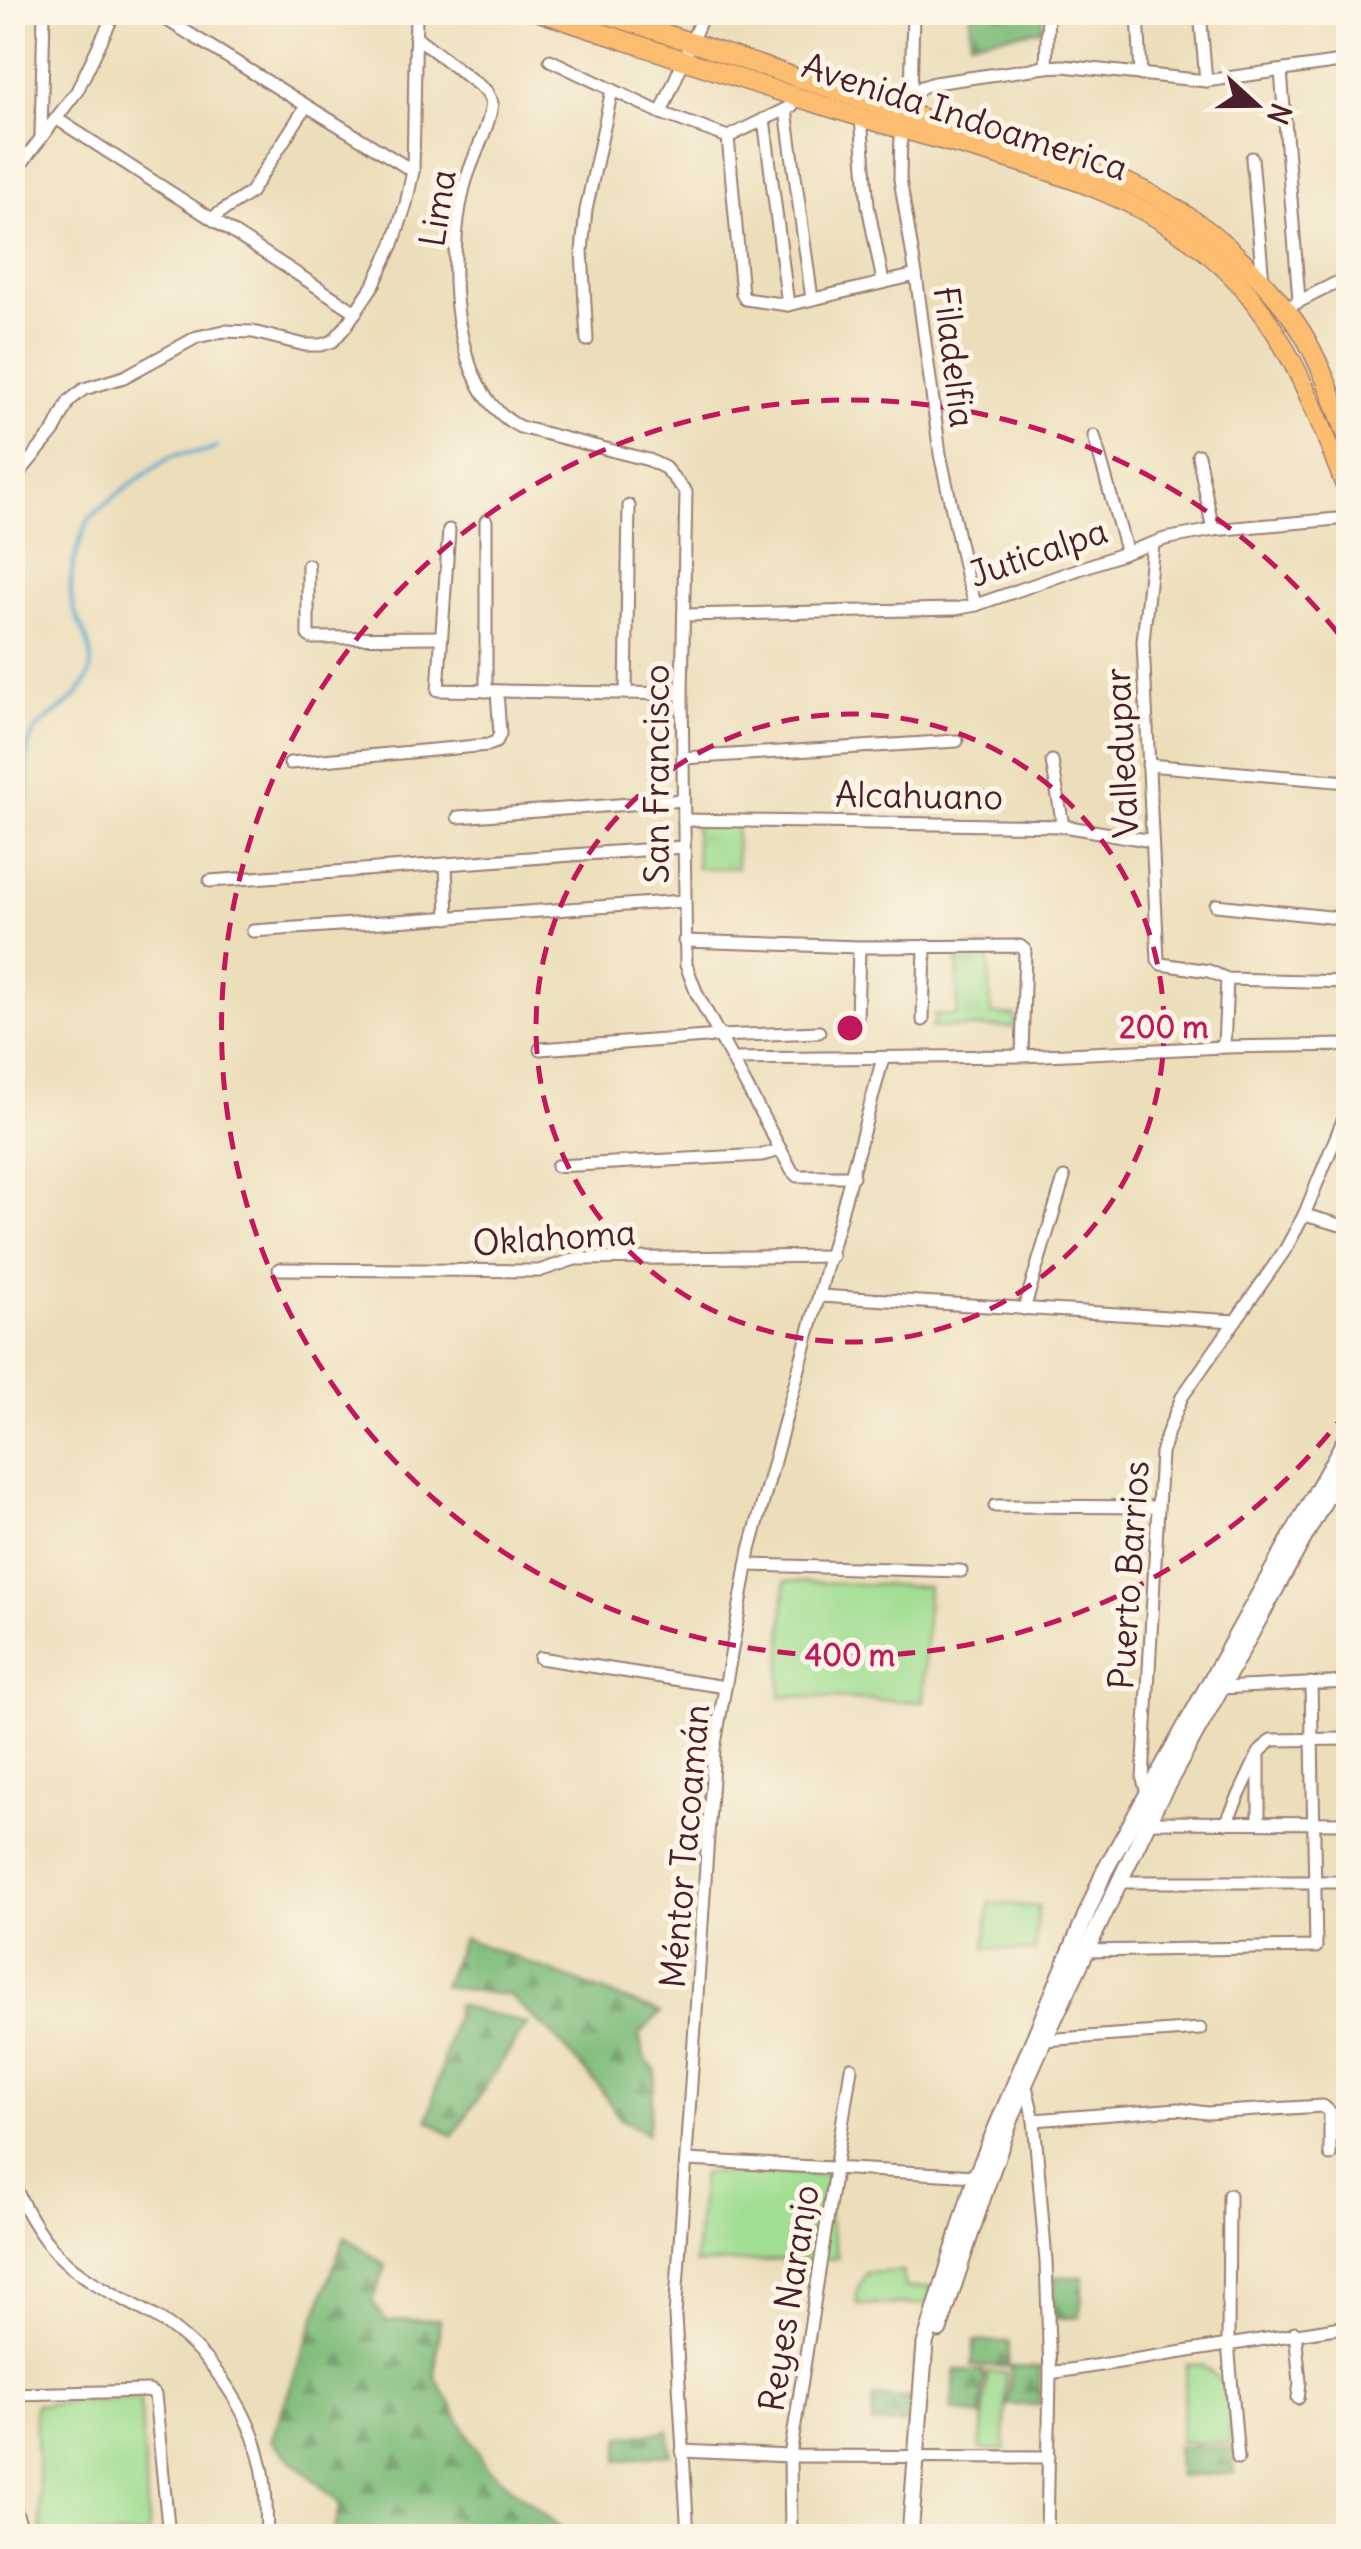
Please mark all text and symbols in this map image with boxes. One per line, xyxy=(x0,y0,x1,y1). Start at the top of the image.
street label: Avenida Indoamerica xyxy=(797,43,1133,189)
north arrow xyxy=(1206,55,1306,155)
text: N xyxy=(1259,98,1300,129)
street label: Lima xyxy=(409,166,465,250)
street label: Filadelfia xyxy=(925,284,985,430)
street label: Juticalpa xyxy=(963,508,1113,596)
street label: San Francisco xyxy=(634,664,678,884)
street label: Valledupar xyxy=(1095,667,1147,839)
street label: Alcahuano xyxy=(835,772,1003,818)
text: 200 m xyxy=(1119,1008,1209,1046)
centre of rings xyxy=(832,1010,868,1046)
street label: Oklahoma xyxy=(471,1209,637,1265)
street label: Puerto Barrios xyxy=(1098,1459,1158,1691)
text: 400 m xyxy=(805,1636,895,1674)
street label: Méntor Tacoamán xyxy=(650,1702,718,1990)
street label: Reyes Naranjo xyxy=(748,2182,828,2414)

